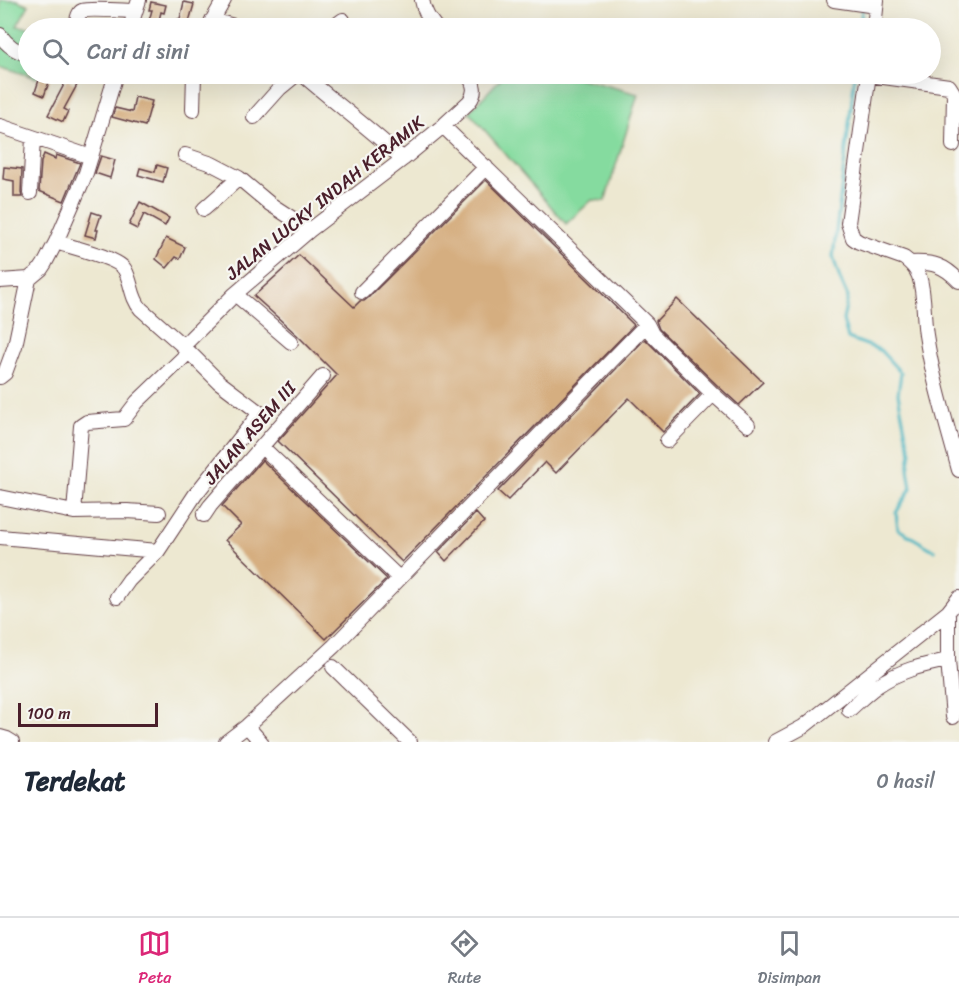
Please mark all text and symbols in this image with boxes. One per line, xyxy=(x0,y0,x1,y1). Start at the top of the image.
search box xyxy=(18,18,941,84)
text: Cari di sini xyxy=(87,32,189,71)
icon: search xyxy=(39,35,72,68)
street label: JALAN LUCKY INDAH KERAMIK xyxy=(218,107,432,289)
street label: JALAN ASEM III xyxy=(195,372,306,493)
text: 100 m xyxy=(27,699,71,728)
scale bar xyxy=(18,700,158,728)
text: Terdekat xyxy=(24,758,125,804)
text: 0 hasil xyxy=(876,764,935,799)
tab: Peta xyxy=(138,927,171,992)
tab: Rute xyxy=(448,927,481,992)
tab: Disimpan xyxy=(758,927,821,992)

